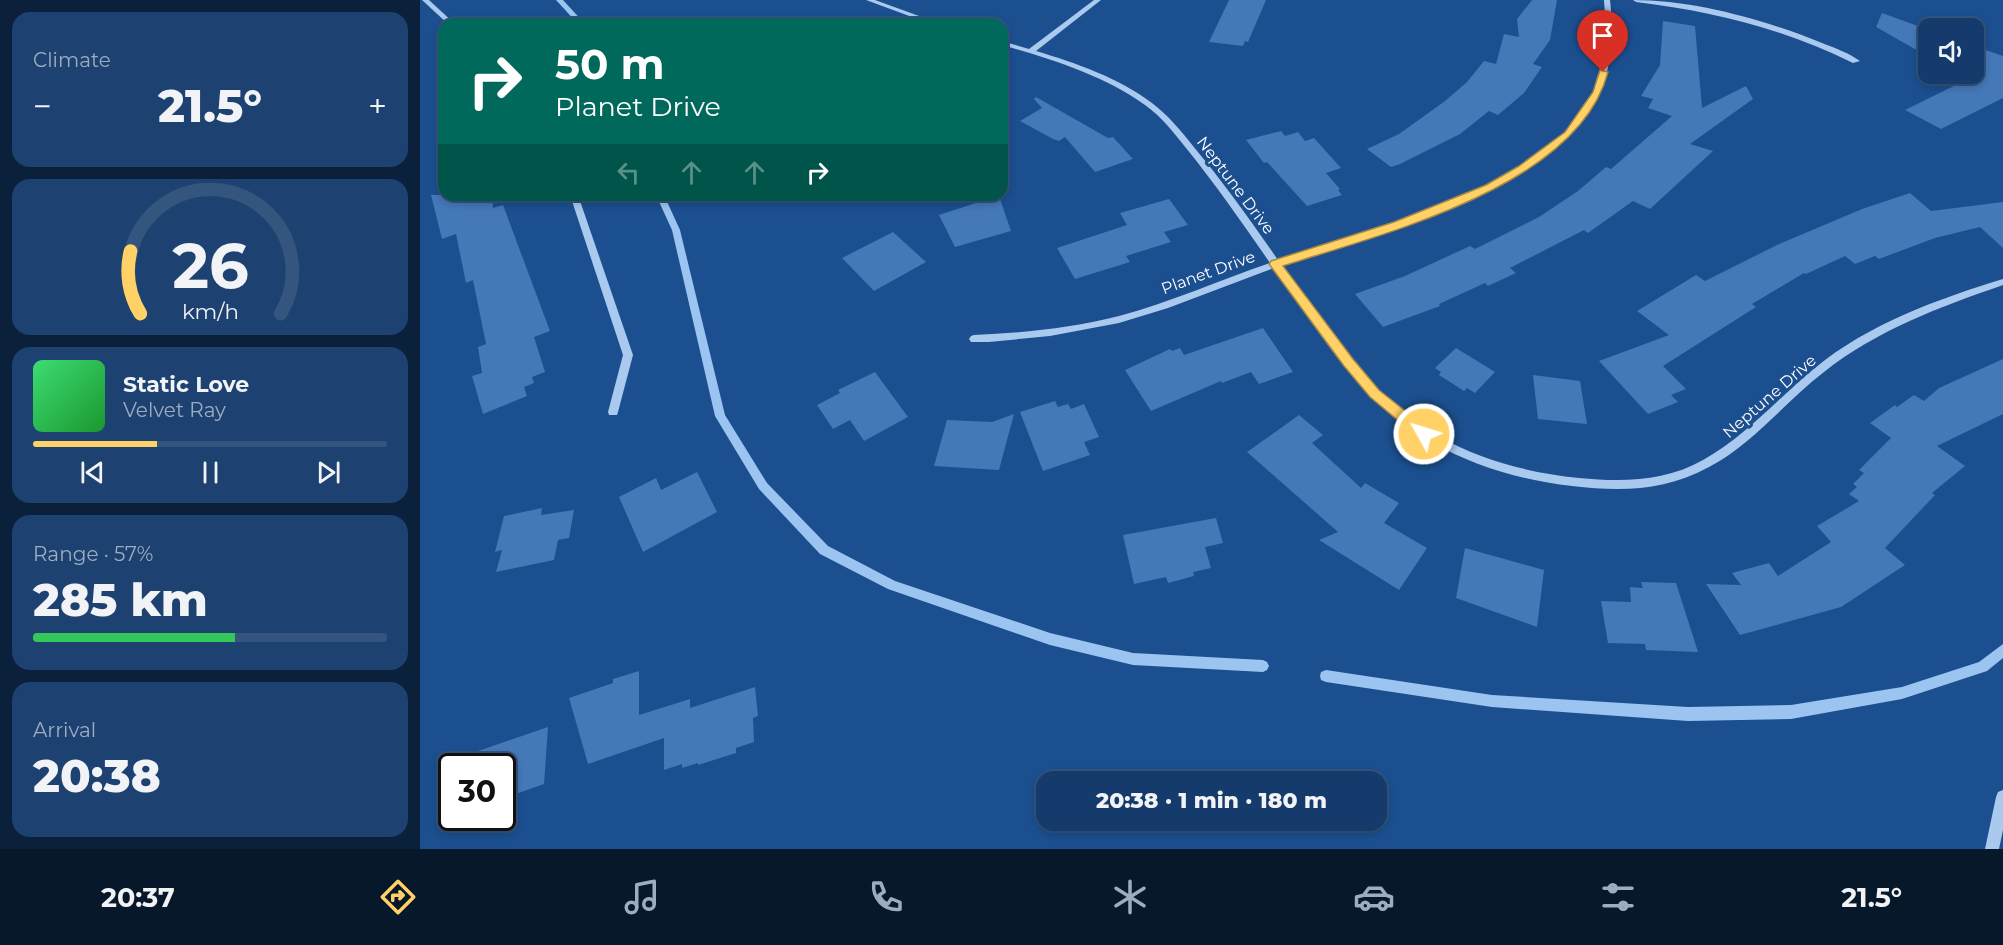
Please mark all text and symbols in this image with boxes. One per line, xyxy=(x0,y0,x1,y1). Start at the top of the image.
pin xyxy=(1577,10,1628,72)
map controls xyxy=(1918,18,1984,84)
button: sound xyxy=(1918,18,1984,84)
icon: arrive xyxy=(1586,19,1619,52)
text: 50 m xyxy=(555,38,664,90)
icon: right xyxy=(456,42,534,120)
text: Climate xyxy=(33,48,111,72)
text: 21.5° xyxy=(158,78,262,133)
text: − xyxy=(33,86,52,126)
text: + xyxy=(368,86,387,126)
text: Planet Drive xyxy=(555,90,721,123)
street label: Neptune Drive xyxy=(1193,133,1279,238)
icon: left xyxy=(612,156,645,189)
icon: ahead xyxy=(675,156,708,189)
icon: ahead xyxy=(738,156,771,189)
icon: right xyxy=(801,156,834,189)
text: 26 xyxy=(172,228,248,304)
street label: Planet Drive xyxy=(1159,247,1258,298)
text: km/h xyxy=(181,299,239,325)
street label: Neptune Drive xyxy=(1719,351,1820,442)
text: Static Love xyxy=(123,371,249,398)
text: Velvet Ray xyxy=(123,398,226,422)
position arrow xyxy=(1392,402,1456,466)
icon: previous xyxy=(76,456,109,489)
icon: pause xyxy=(194,456,227,489)
icon: next xyxy=(312,456,345,489)
text: Range · 57% xyxy=(33,542,153,566)
text: 285 km xyxy=(33,572,208,627)
text: Arrival xyxy=(33,718,96,742)
text: 20:38 xyxy=(33,748,161,803)
speed limit sign: 30 xyxy=(438,753,516,831)
text: 20:38 · 1 min · 180 m xyxy=(1096,787,1327,814)
icon: directions xyxy=(377,876,419,918)
icon: music xyxy=(621,876,663,918)
icon: phone xyxy=(865,876,907,918)
icon: climate xyxy=(1109,876,1151,918)
icon: car xyxy=(1353,876,1395,918)
icon: filters xyxy=(1597,876,1639,918)
text: 20:37 xyxy=(101,881,175,914)
text: 21.5° xyxy=(1841,881,1902,914)

